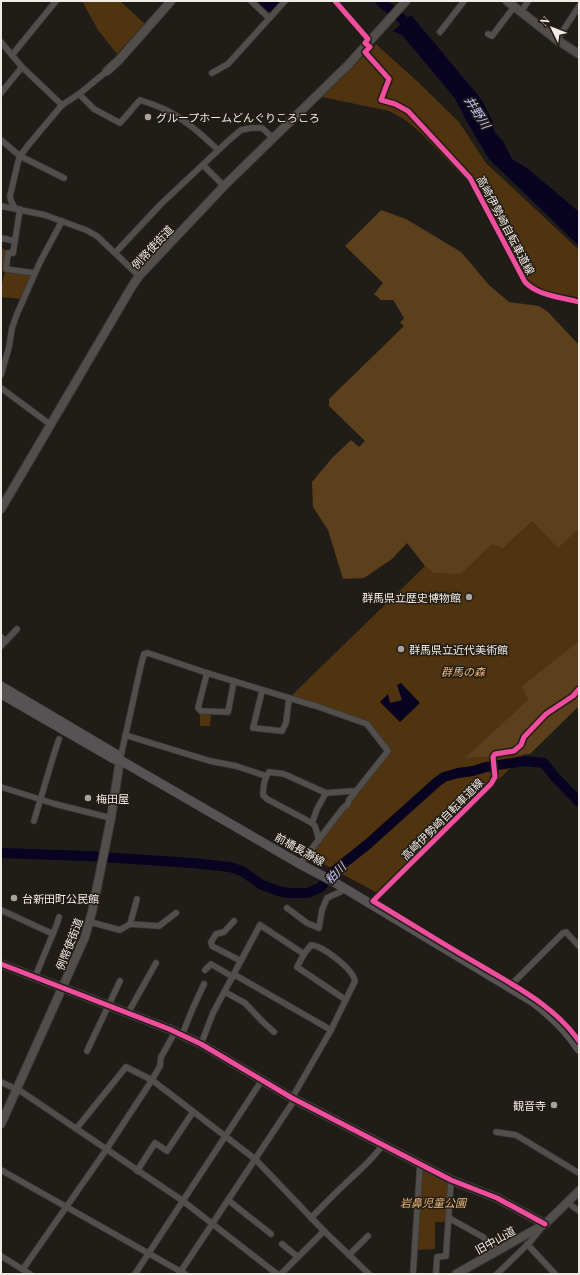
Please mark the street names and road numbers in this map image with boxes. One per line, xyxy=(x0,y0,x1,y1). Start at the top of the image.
street label: 高崎伊勢崎自転車道線 xyxy=(474,173,538,277)
street label: 例幣使街道 xyxy=(128,222,176,272)
street label: 高崎伊勢崎自転車道線 xyxy=(398,775,486,863)
street label: 前橋長瀞線 xyxy=(272,829,328,869)
street label: 例幣使街道 xyxy=(52,916,86,972)
street label: 旧中山道 xyxy=(472,1223,518,1257)

